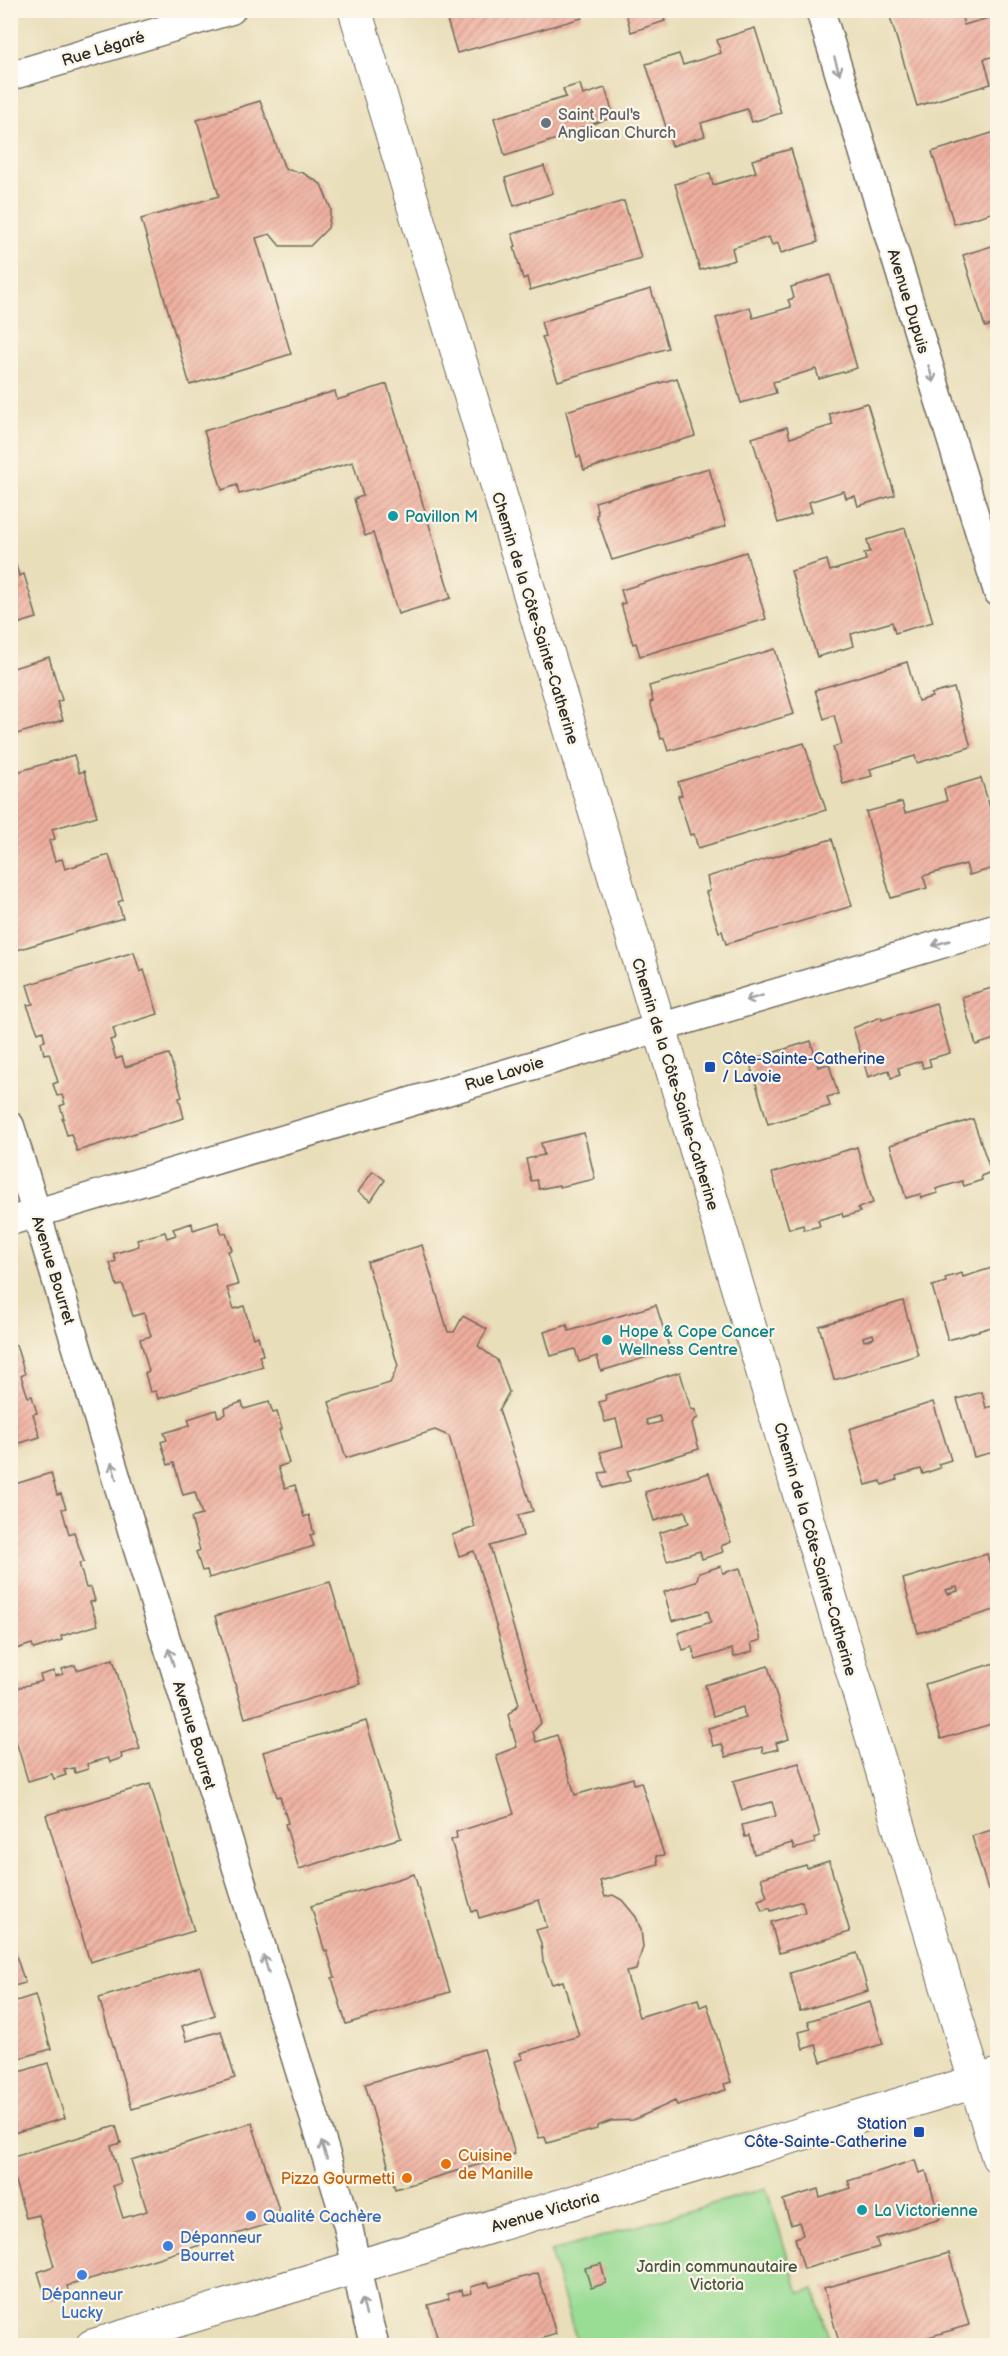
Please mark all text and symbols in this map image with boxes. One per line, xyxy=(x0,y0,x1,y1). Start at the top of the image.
street label: Rue Légaré xyxy=(60,28,148,71)
one-way arrow xyxy=(832,57,843,76)
place label: Saint Paul's Anglican Church xyxy=(558,106,676,143)
marker: Saint Paul's Anglican Church xyxy=(539,116,553,130)
street label: Avenue Dupuis xyxy=(883,247,933,356)
one-way arrow xyxy=(926,364,937,383)
street label: Chemin de la Côte-Sainte-Catherine xyxy=(487,490,582,747)
place label: Pavillon M xyxy=(405,508,478,527)
marker: Pavillon M xyxy=(386,509,400,523)
one-way arrow xyxy=(932,938,951,949)
street label: Chemin de la Côte-Sainte-Catherine xyxy=(627,956,722,1213)
one-way arrow xyxy=(745,993,764,1004)
place label: Côte-Sainte-Catherine / Lavoie xyxy=(722,1050,885,1087)
street label: Rue Lavoie xyxy=(463,1053,547,1095)
marker: Côte-Sainte-Catherine / Lavoie xyxy=(703,1060,717,1074)
street label: Avenue Bourret xyxy=(27,1214,78,1327)
place label: Hope & Cope Cancer Wellness Centre xyxy=(619,1323,775,1360)
marker: Hope & Cope Cancer Wellness Centre xyxy=(600,1333,614,1347)
street label: Chemin de la Côte-Sainte-Catherine xyxy=(769,1420,860,1679)
one-way arrow xyxy=(108,1462,119,1481)
one-way arrow xyxy=(165,1648,176,1667)
street label: Avenue Bourret xyxy=(168,1679,219,1792)
one-way arrow xyxy=(260,1955,271,1974)
place label: Station Côte-Sainte-Catherine xyxy=(744,2115,908,2152)
marker: Station Côte-Sainte-Catherine xyxy=(912,2125,926,2139)
one-way arrow xyxy=(318,2141,329,2160)
place label: Cuisine de Manille xyxy=(458,2147,534,2184)
marker: Cuisine de Manille xyxy=(439,2157,453,2171)
place label: Pizza Gourmetti xyxy=(281,2170,395,2189)
marker: Pizza Gourmetti xyxy=(400,2171,414,2185)
street label: Avenue Victoria xyxy=(489,2188,602,2237)
place label: La Victorienne xyxy=(874,2202,978,2221)
marker: La Victorienne xyxy=(855,2203,869,2217)
place label: Qualité Cachère xyxy=(263,2208,382,2227)
marker: Qualité Cachère xyxy=(244,2209,258,2223)
place label: Dépanneur Bourret xyxy=(180,2229,262,2266)
marker: Dépanneur Bourret xyxy=(161,2239,175,2253)
park label: Jardin communautaire Victoria xyxy=(637,2258,798,2295)
marker: Dépanneur Lucky xyxy=(75,2268,89,2282)
place label: Dépanneur Lucky xyxy=(41,2286,123,2323)
one-way arrow xyxy=(358,2297,370,2316)

